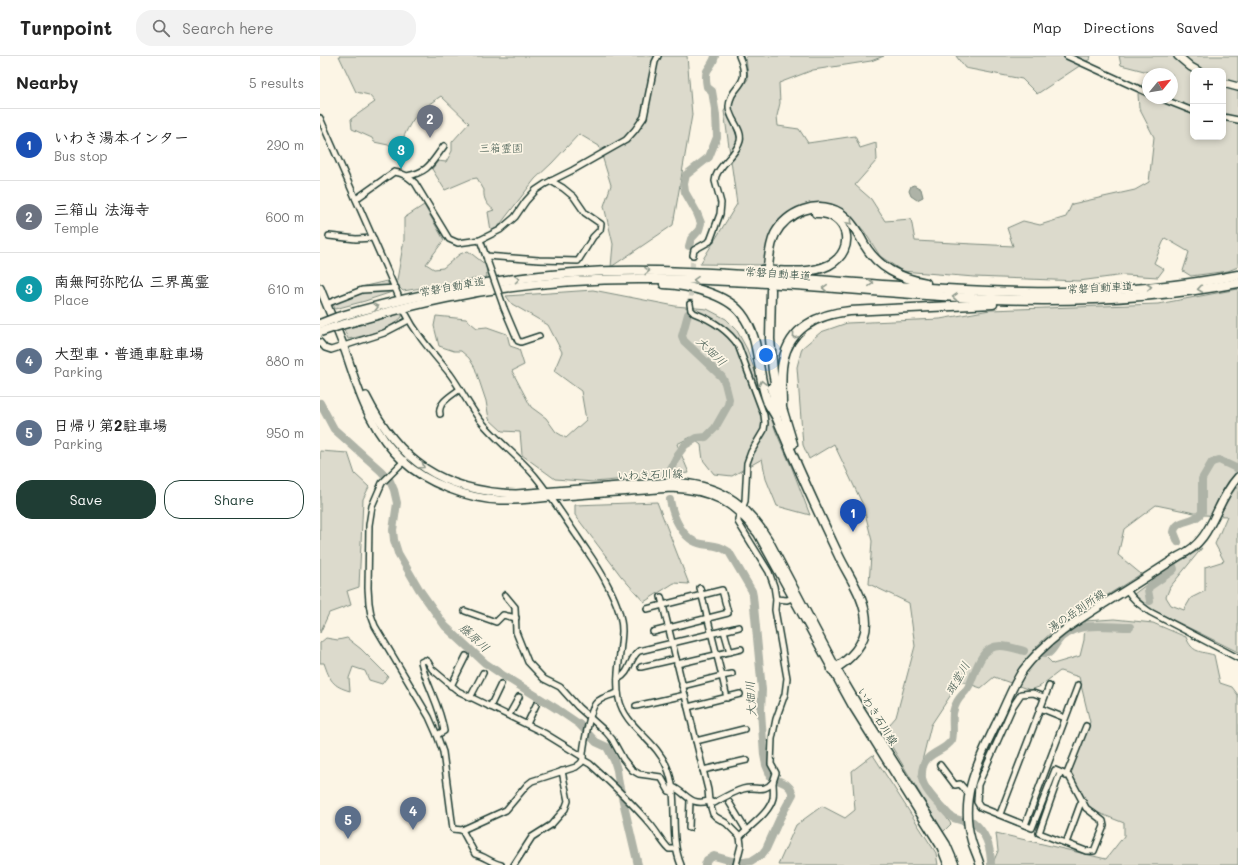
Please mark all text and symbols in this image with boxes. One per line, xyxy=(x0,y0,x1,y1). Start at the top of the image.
search box xyxy=(136,10,416,46)
text: Turnpoint xyxy=(20,15,112,40)
icon: search xyxy=(150,17,172,39)
text: Search here xyxy=(182,18,273,38)
text: Map xyxy=(1033,18,1061,37)
text: Directions xyxy=(1083,18,1154,37)
text: Saved xyxy=(1176,18,1218,37)
north arrow xyxy=(1142,68,1178,104)
map controls xyxy=(1190,68,1226,140)
button: + xyxy=(1190,68,1226,104)
text: Nearby xyxy=(16,71,78,93)
text: 5 results xyxy=(249,74,304,91)
button: − xyxy=(1190,104,1226,140)
pin: 2 xyxy=(417,105,443,138)
text: いわき湯本インター xyxy=(54,127,189,147)
text: 1 xyxy=(26,136,32,153)
text: 290 m xyxy=(267,136,304,153)
pin: 3 xyxy=(388,136,414,169)
park label: 三箱霊園 xyxy=(479,140,523,155)
text: Bus stop xyxy=(54,147,107,164)
text: 三箱山 法海寺 xyxy=(54,199,149,219)
text: 2 xyxy=(25,208,33,225)
text: 600 m xyxy=(266,208,304,225)
one-way arrow xyxy=(845,218,852,225)
text: Temple xyxy=(54,219,99,236)
street label: 常磐自動車道 xyxy=(745,263,811,283)
one-way arrow xyxy=(644,267,650,275)
text: 南無阿弥陀仏 三界萬霊 xyxy=(54,271,209,291)
street label: 常磐自動車道 xyxy=(418,273,486,299)
one-way arrow xyxy=(514,275,520,284)
one-way arrow xyxy=(693,275,699,284)
street label: 常磐自動車道 xyxy=(1067,278,1133,296)
one-way arrow xyxy=(868,279,874,288)
text: 3 xyxy=(25,280,33,297)
text: 610 m xyxy=(268,280,304,297)
one-way arrow xyxy=(822,283,828,292)
one-way arrow xyxy=(1146,283,1152,292)
one-way arrow xyxy=(1196,284,1203,293)
text: Place xyxy=(54,291,89,308)
one-way arrow xyxy=(952,292,958,301)
one-way arrow xyxy=(373,303,379,311)
one-way arrow xyxy=(793,332,800,339)
water label: 大畑川 xyxy=(693,333,731,369)
text: 大型車・普通車駐車場 xyxy=(54,343,204,363)
your location xyxy=(756,345,776,365)
text: 4 xyxy=(25,352,33,369)
text: 880 m xyxy=(266,352,304,369)
text: Parking xyxy=(54,363,102,380)
one-way arrow xyxy=(759,380,767,386)
text: 日帰り第2駐車場 xyxy=(54,415,167,435)
text: 5 xyxy=(25,424,33,441)
text: 950 m xyxy=(266,424,304,441)
text: Parking xyxy=(54,435,102,452)
one-way arrow xyxy=(418,461,425,469)
street label: いわき石川線 xyxy=(617,465,683,483)
button: Save xyxy=(16,480,156,519)
button: Share xyxy=(164,480,304,519)
pin: 1 xyxy=(840,499,866,532)
street label: 湯の岳別所線 xyxy=(1044,585,1108,635)
water label: 藤原川 xyxy=(456,619,494,655)
water label: 斑堂川 xyxy=(941,658,973,698)
water label: 大畑川 xyxy=(741,681,759,717)
street label: いわき石川線 xyxy=(854,684,902,748)
pin: 4 xyxy=(400,797,426,830)
pin: 5 xyxy=(335,806,361,839)

